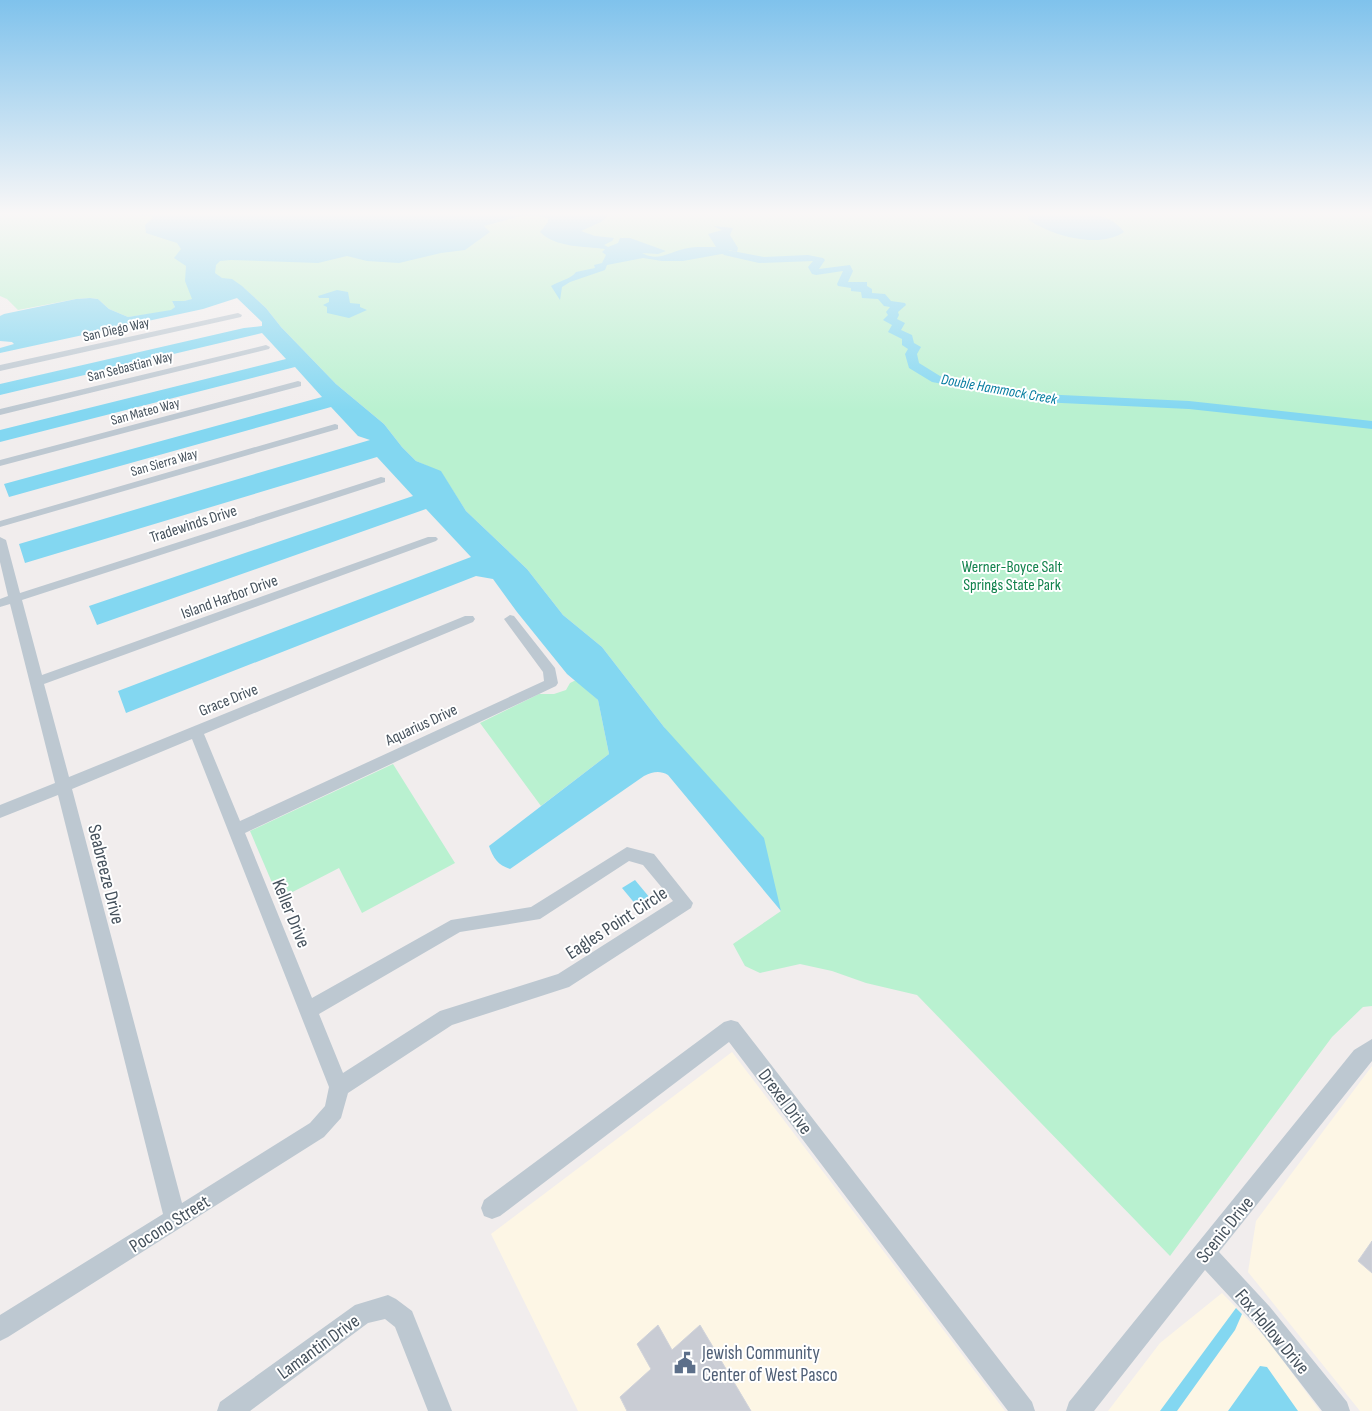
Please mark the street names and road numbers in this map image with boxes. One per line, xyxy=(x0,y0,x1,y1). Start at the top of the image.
street label: San Diego Way xyxy=(81,313,152,345)
street label: San Sebastian Way xyxy=(86,348,175,385)
street label: San Mateo Way xyxy=(109,394,182,429)
street label: San Sierra Way xyxy=(129,445,200,480)
street label: Tradewinds Drive xyxy=(147,501,239,547)
street label: Island Harbor Drive xyxy=(179,571,280,624)
street label: Grace Drive xyxy=(196,680,261,721)
street label: Aquarius Drive xyxy=(382,700,461,751)
street label: Seabreeze Drive xyxy=(82,822,129,927)
street label: Keller Drive xyxy=(266,876,315,951)
street label: Eagles Point Circle xyxy=(562,882,672,965)
street label: Drexel Drive xyxy=(753,1065,817,1139)
street label: Pocono Street xyxy=(125,1190,214,1258)
street label: Scenic Drive xyxy=(1191,1192,1259,1268)
street label: Fox Hollow Drive xyxy=(1230,1285,1314,1379)
street label: Lamantin Drive xyxy=(273,1310,364,1385)

